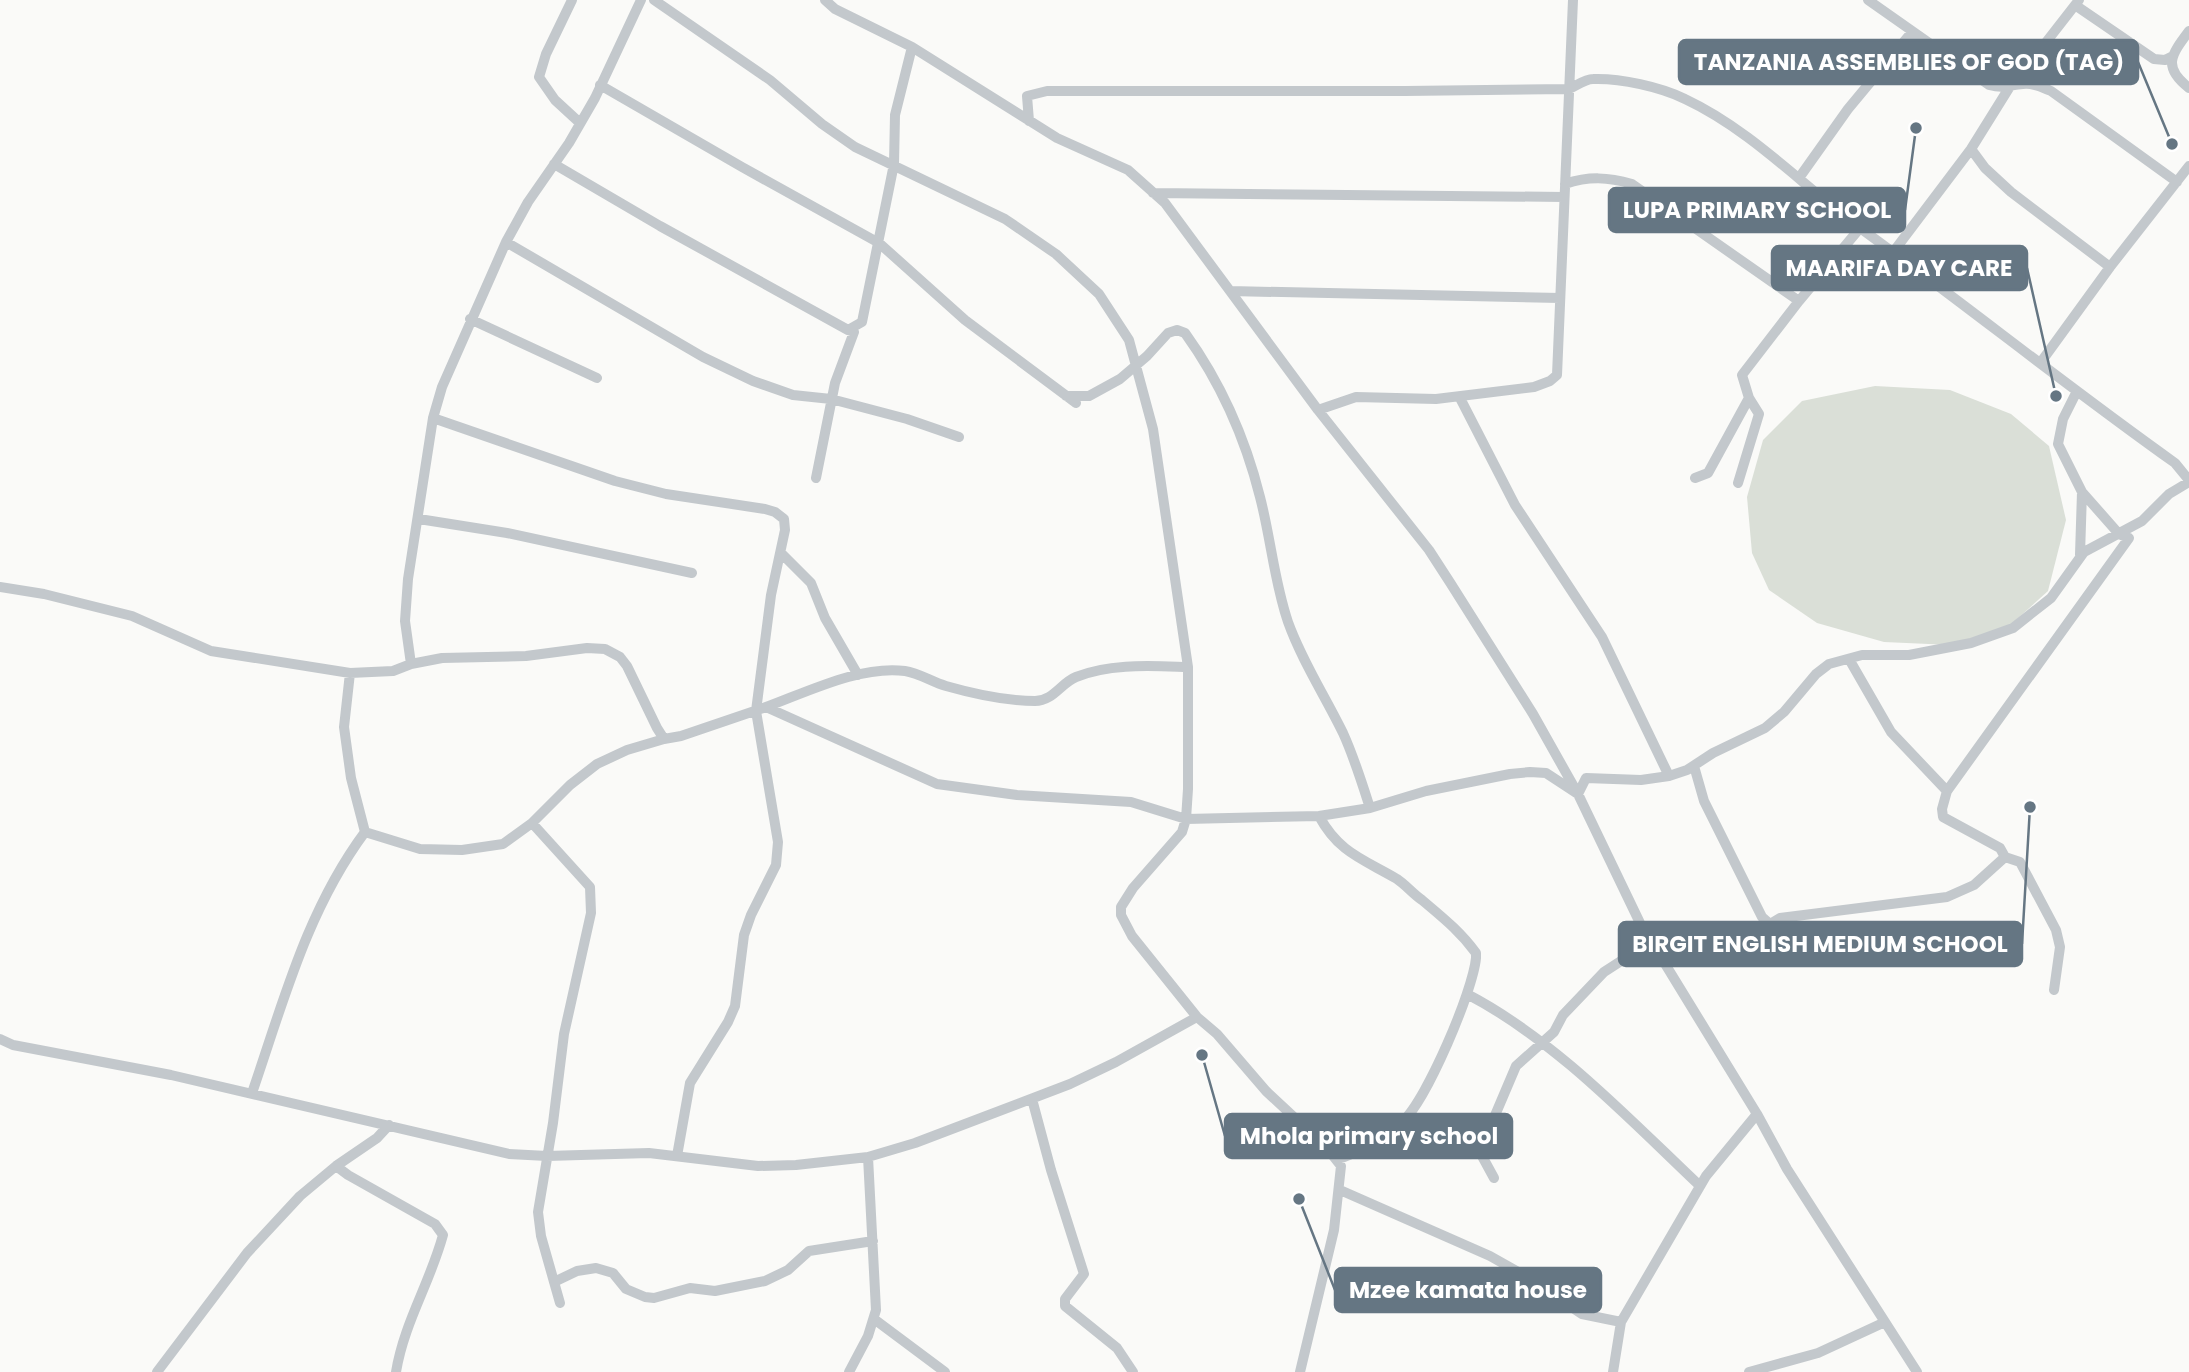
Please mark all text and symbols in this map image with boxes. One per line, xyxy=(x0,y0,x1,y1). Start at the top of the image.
callout: TANZANIA ASSEMBLIES OF GOD (TAG) xyxy=(1679,40,2138,84)
text: TANZANIA ASSEMBLIES OF GOD (TAG) xyxy=(1694,46,2124,78)
callout: LUPA PRIMARY SCHOOL xyxy=(1609,188,1905,232)
text: LUPA PRIMARY SCHOOL xyxy=(1623,194,1891,226)
callout: MAARIFA DAY CARE xyxy=(1772,246,2027,290)
text: MAARIFA DAY CARE xyxy=(1785,252,2013,284)
callout: BIRGIT ENGLISH MEDIUM SCHOOL xyxy=(1619,922,2022,966)
text: BIRGIT ENGLISH MEDIUM SCHOOL xyxy=(1632,928,2008,960)
callout: Mhola primary school xyxy=(1225,1114,1512,1158)
text: Mhola primary school xyxy=(1240,1120,1498,1152)
callout: Mzee kamata house xyxy=(1335,1268,1601,1312)
text: Mzee kamata house xyxy=(1349,1274,1587,1306)

